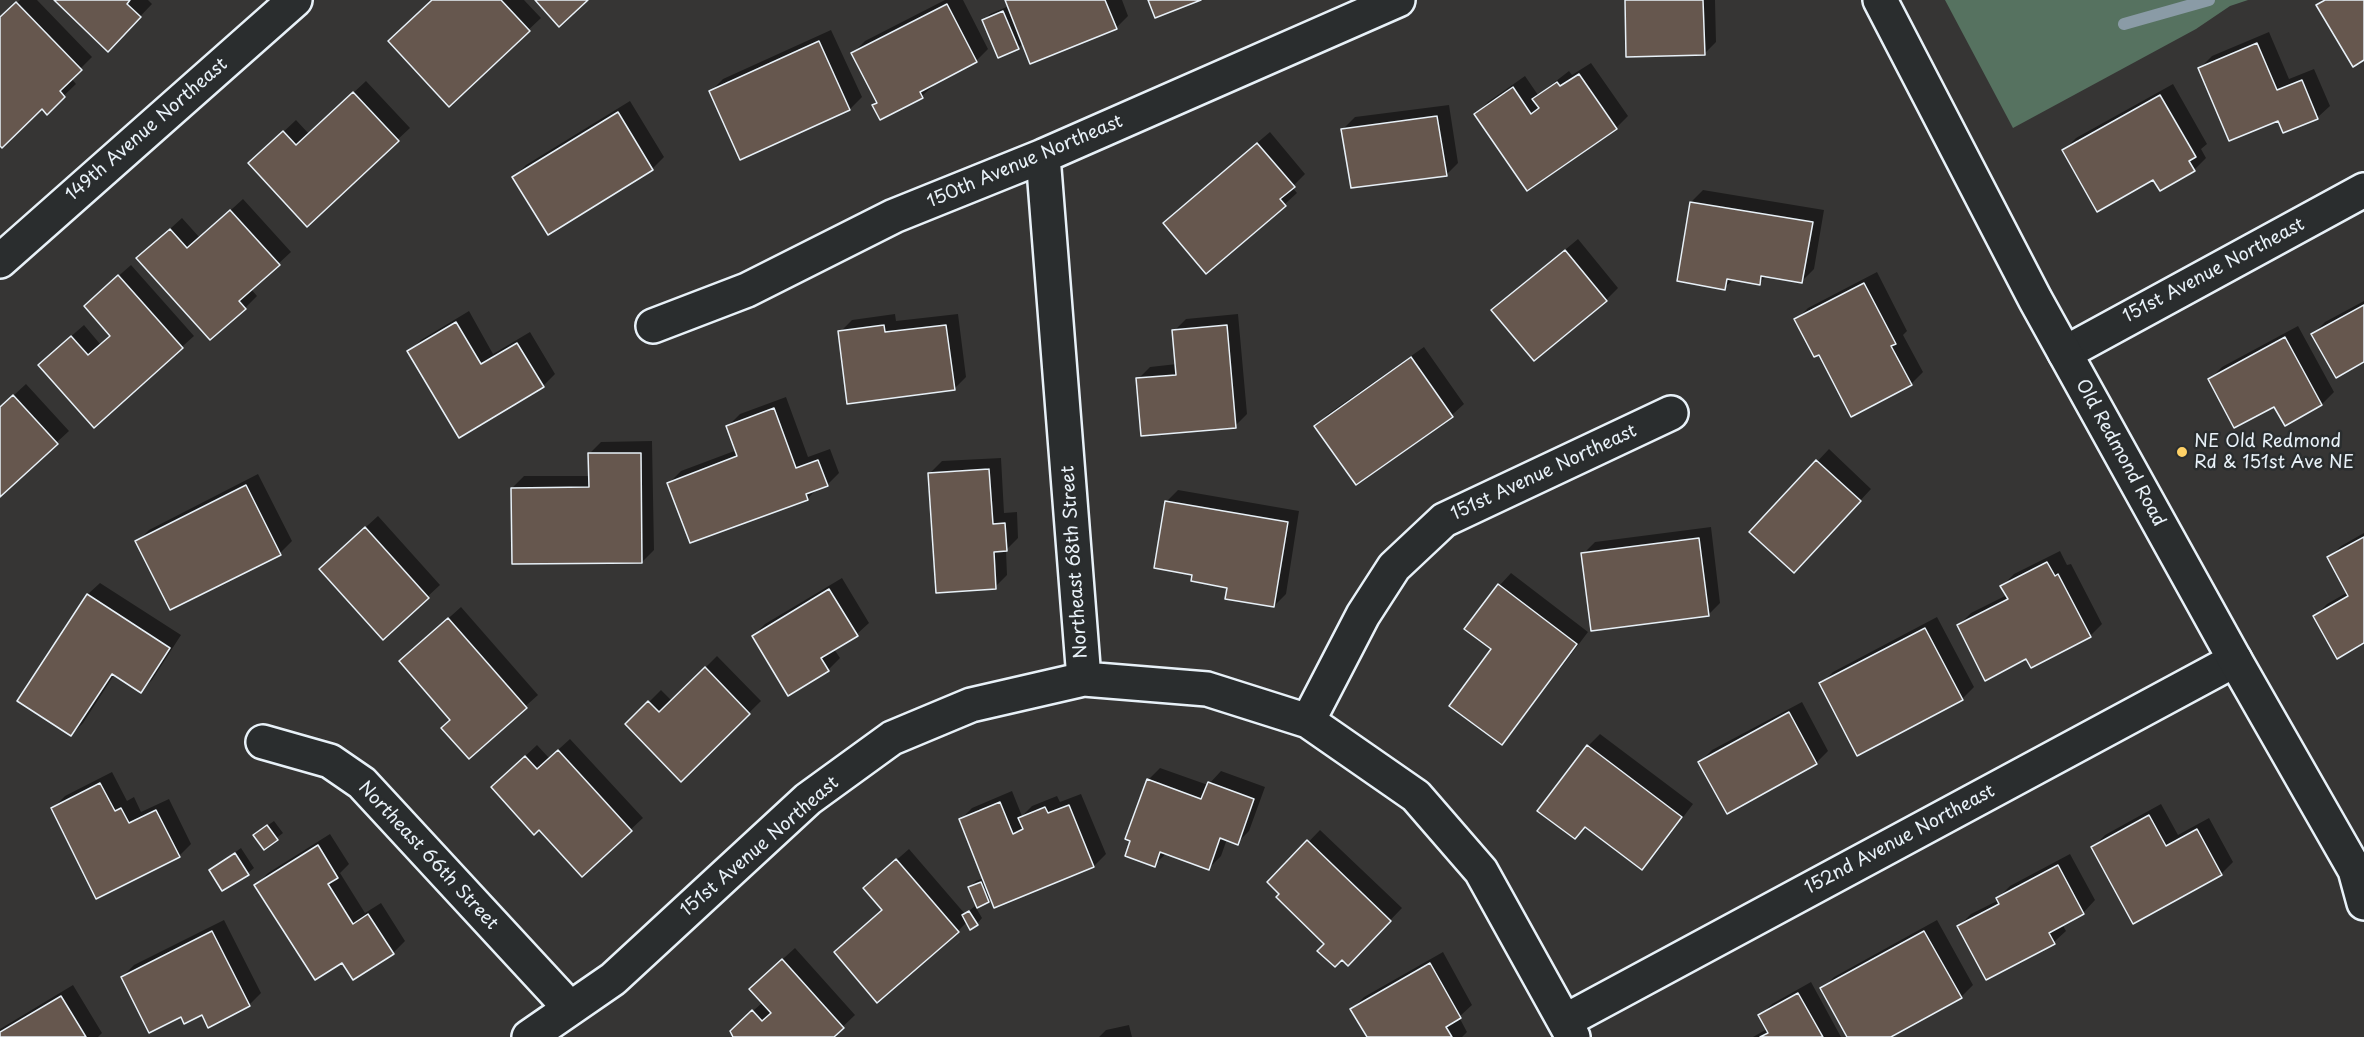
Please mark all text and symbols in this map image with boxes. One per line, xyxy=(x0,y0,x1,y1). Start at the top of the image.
street label: 149th Avenue Northeast xyxy=(62,54,232,206)
street label: 150th Avenue Northeast xyxy=(924,111,1126,213)
street label: 151st Avenue Northeast xyxy=(2120,214,2308,328)
street label: Old Redmond Road xyxy=(2071,376,2169,530)
street label: 151st Avenue Northeast xyxy=(1448,420,1640,526)
place label: NE Old Redmond Rd & 151st Ave NE xyxy=(2194,431,2354,474)
marker: NE Old Redmond Rd & 151st Ave NE xyxy=(2175,445,2189,459)
street label: Northeast 68th Street xyxy=(1057,465,1093,659)
street label: 151st Avenue Northeast xyxy=(677,772,843,922)
street label: Northeast 66th Street xyxy=(354,777,502,935)
street label: 152nd Avenue Northeast xyxy=(1801,781,1999,899)

